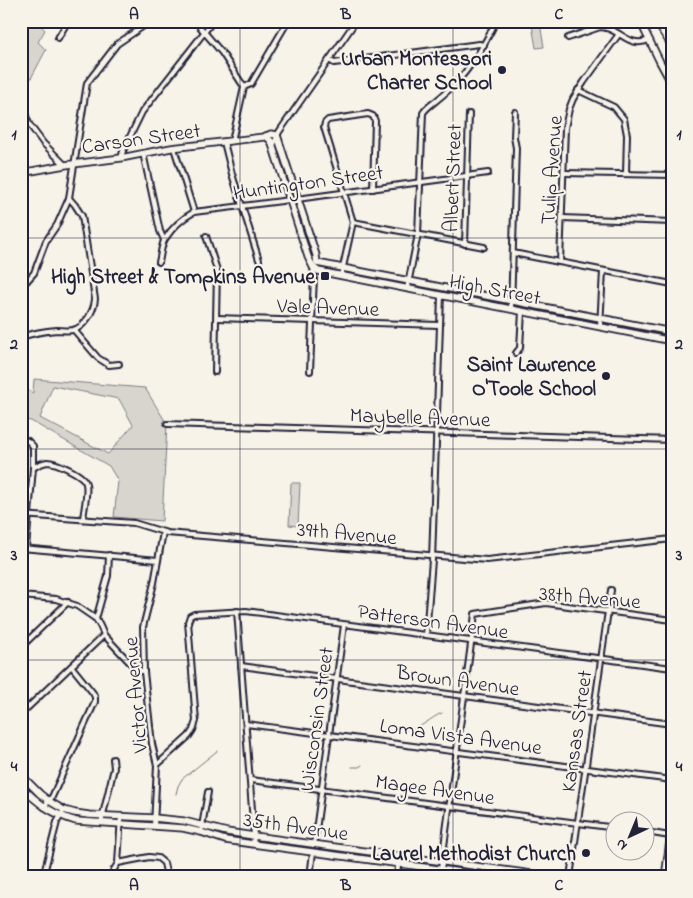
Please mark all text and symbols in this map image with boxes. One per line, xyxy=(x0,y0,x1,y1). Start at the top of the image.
text: A xyxy=(129,3,139,27)
text: B xyxy=(340,3,352,27)
text: C xyxy=(555,3,564,27)
place label: Urban Montessori Charter School xyxy=(341,45,492,99)
marker: Urban Montessori Charter School xyxy=(496,64,508,76)
street label: Tulip Avenue xyxy=(534,114,572,226)
street label: Carson Street xyxy=(80,117,203,163)
text: 1 xyxy=(11,123,17,147)
street label: Albert Street xyxy=(437,123,471,233)
text: 1 xyxy=(676,123,682,147)
street label: Huntington Street xyxy=(231,159,386,211)
place label: High Street & Tompkins Avenue xyxy=(51,263,316,295)
street label: High Street xyxy=(446,267,543,316)
marker: High Street & Tompkins Avenue xyxy=(319,270,331,282)
street label: Vale Avenue xyxy=(275,292,380,326)
text: 2 xyxy=(9,333,18,357)
text: 2 xyxy=(674,333,683,357)
place label: Saint Lawrence O'Toole School xyxy=(467,351,597,405)
marker: Saint Lawrence O'Toole School xyxy=(600,370,612,382)
street label: Maybelle Avenue xyxy=(349,402,491,438)
street label: 39th Avenue xyxy=(296,516,399,554)
text: 3 xyxy=(10,544,18,568)
text: 3 xyxy=(675,544,683,568)
street label: 38th Avenue xyxy=(538,580,642,618)
street label: Patterson Avenue xyxy=(355,598,511,649)
street label: Victor Avenue xyxy=(117,635,157,755)
street label: Wisconsin Street xyxy=(293,645,343,793)
street label: Brown Avenue xyxy=(393,658,522,706)
street label: Kansas Street xyxy=(555,668,601,794)
street label: Loma Vista Avenue xyxy=(378,712,544,764)
text: 4 xyxy=(10,755,18,779)
text: 4 xyxy=(675,755,683,779)
street label: Magee Avenue xyxy=(373,768,497,816)
street label: 35th Avenue xyxy=(241,806,351,850)
north arrow xyxy=(606,810,656,860)
text: N xyxy=(611,833,633,855)
place label: Laurel Methodist Church xyxy=(372,840,576,870)
marker: Laurel Methodist Church xyxy=(580,847,592,859)
text: A xyxy=(129,874,139,898)
text: B xyxy=(340,874,352,898)
text: C xyxy=(555,874,564,898)

